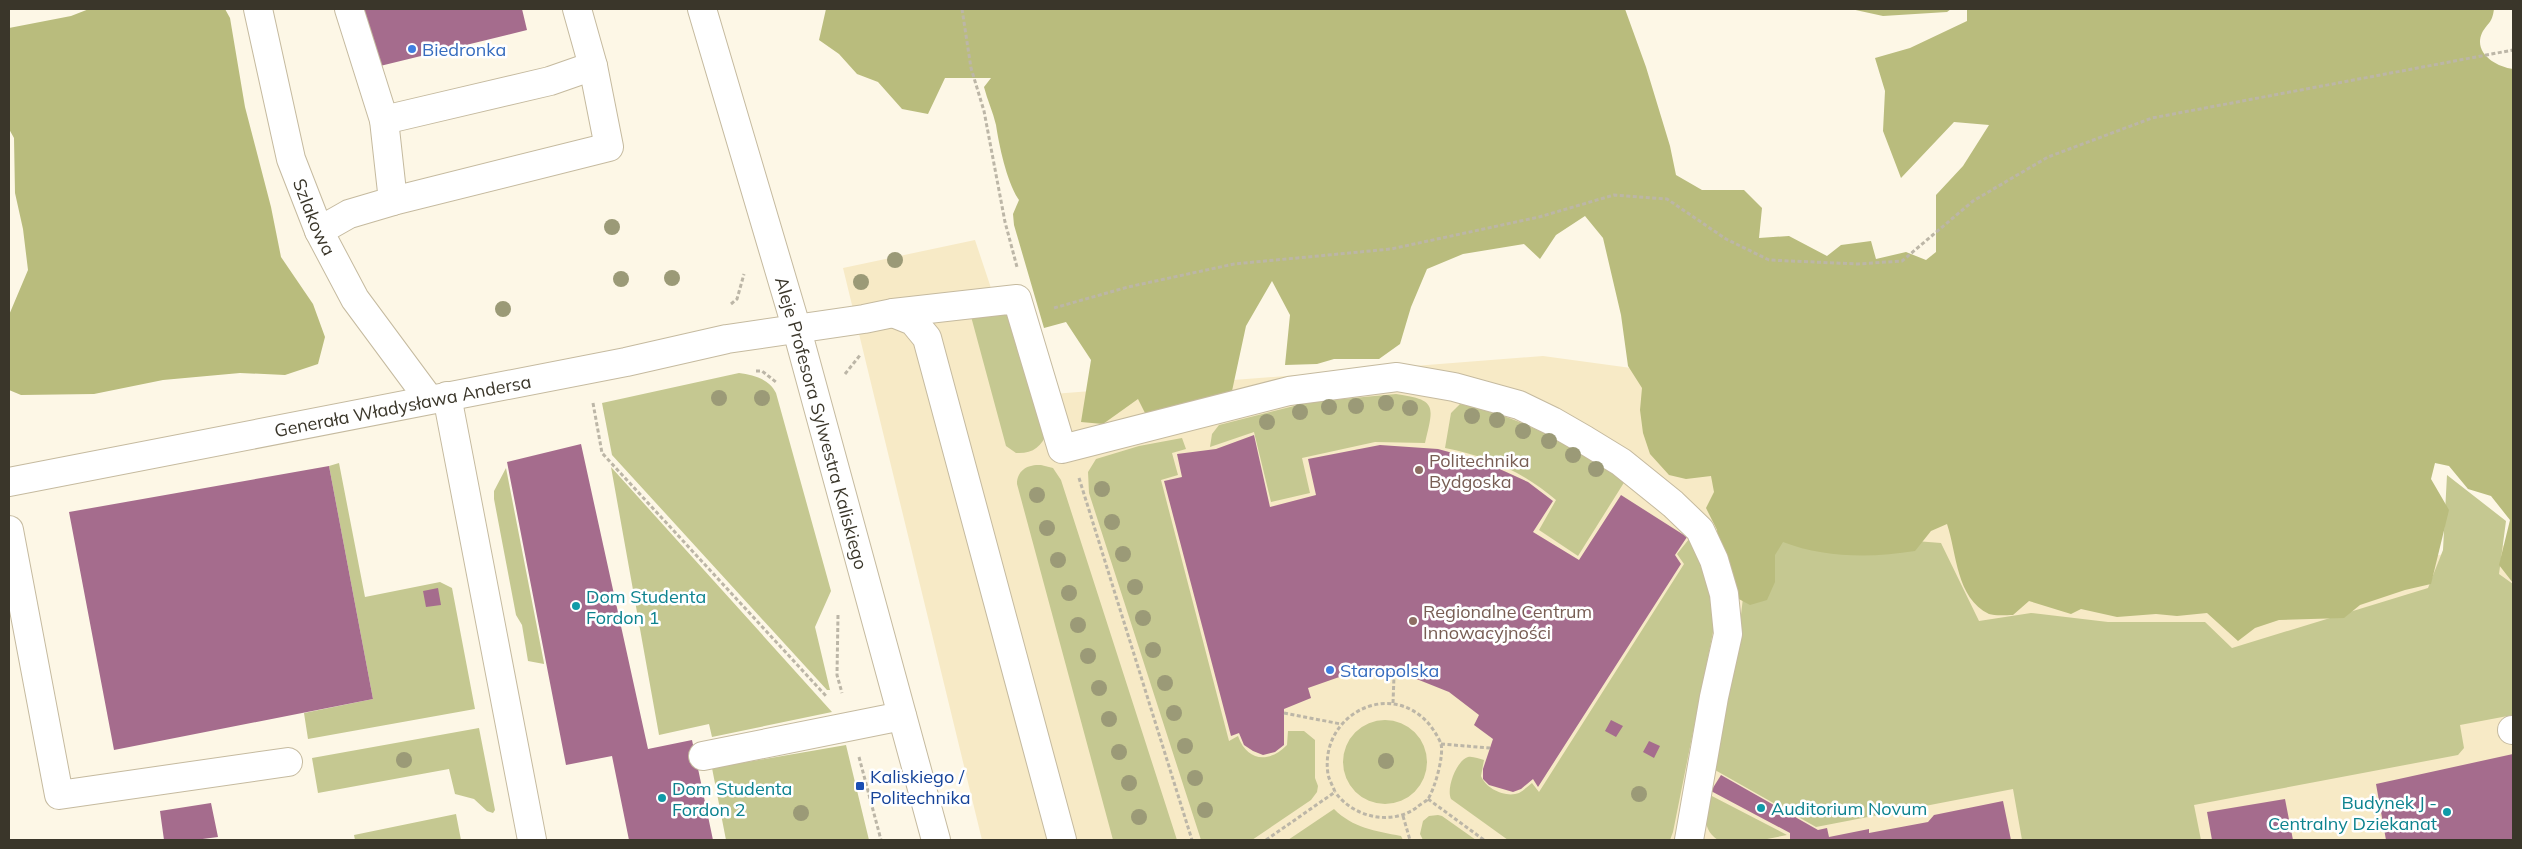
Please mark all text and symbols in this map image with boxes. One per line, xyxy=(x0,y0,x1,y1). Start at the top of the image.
place label: Biedronka xyxy=(422,38,506,61)
marker: Biedronka xyxy=(406,43,418,55)
street label: Szlakowa xyxy=(288,175,341,259)
street label: Aleje Profesora Sylwestra Kaliskiego xyxy=(770,274,873,572)
street label: Generała Władysława Andersa xyxy=(272,369,533,442)
place label: Politechnika Bydgoska xyxy=(1429,449,1529,493)
marker: Politechnika Bydgoska xyxy=(1413,464,1425,476)
place label: Dom Studenta Fordon 1 xyxy=(586,585,706,629)
marker: Dom Studenta Fordon 1 xyxy=(570,600,582,612)
place label: Regionalne Centrum Innowacyjności xyxy=(1423,600,1592,644)
marker: Regionalne Centrum Innowacyjności xyxy=(1407,615,1419,627)
place label: Staropolska xyxy=(1340,659,1439,682)
marker: Staropolska xyxy=(1324,664,1336,676)
place label: Kaliskiego / Politechnika xyxy=(870,765,970,809)
place label: Dom Studenta Fordon 2 xyxy=(672,777,792,821)
marker: Kaliskiego / Politechnika xyxy=(854,780,866,792)
place label: Budynek J - Centralny Dziekanat xyxy=(2268,791,2437,835)
marker: Dom Studenta Fordon 2 xyxy=(656,792,668,804)
place label: Auditorium Novum xyxy=(1771,797,1927,820)
marker: Auditorium Novum xyxy=(1755,802,1767,814)
marker: Budynek J - Centralny Dziekanat xyxy=(2441,806,2453,818)

